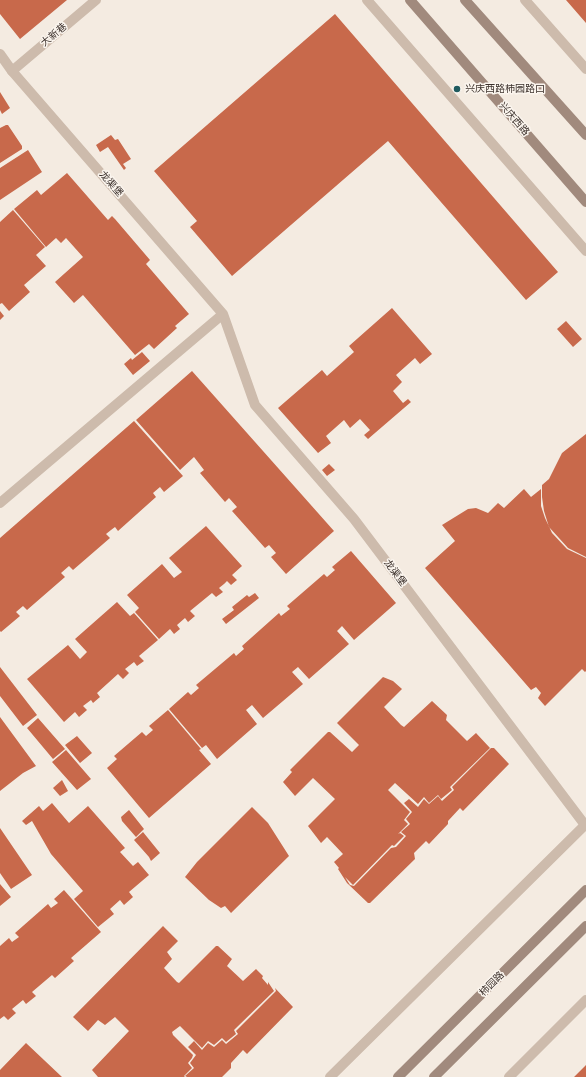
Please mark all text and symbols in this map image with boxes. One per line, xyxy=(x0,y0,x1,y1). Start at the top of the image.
street label: 大新巷 xyxy=(39,21,69,49)
place label: 兴庆西路柿园路口 xyxy=(465,83,545,95)
marker: 兴庆西路柿园路口 xyxy=(452,84,462,94)
street label: 兴庆西路 xyxy=(496,100,532,138)
street label: 龙渠堡 xyxy=(97,169,125,199)
street label: 龙渠堡 xyxy=(381,557,409,589)
street label: 柿园路 xyxy=(477,969,507,999)

